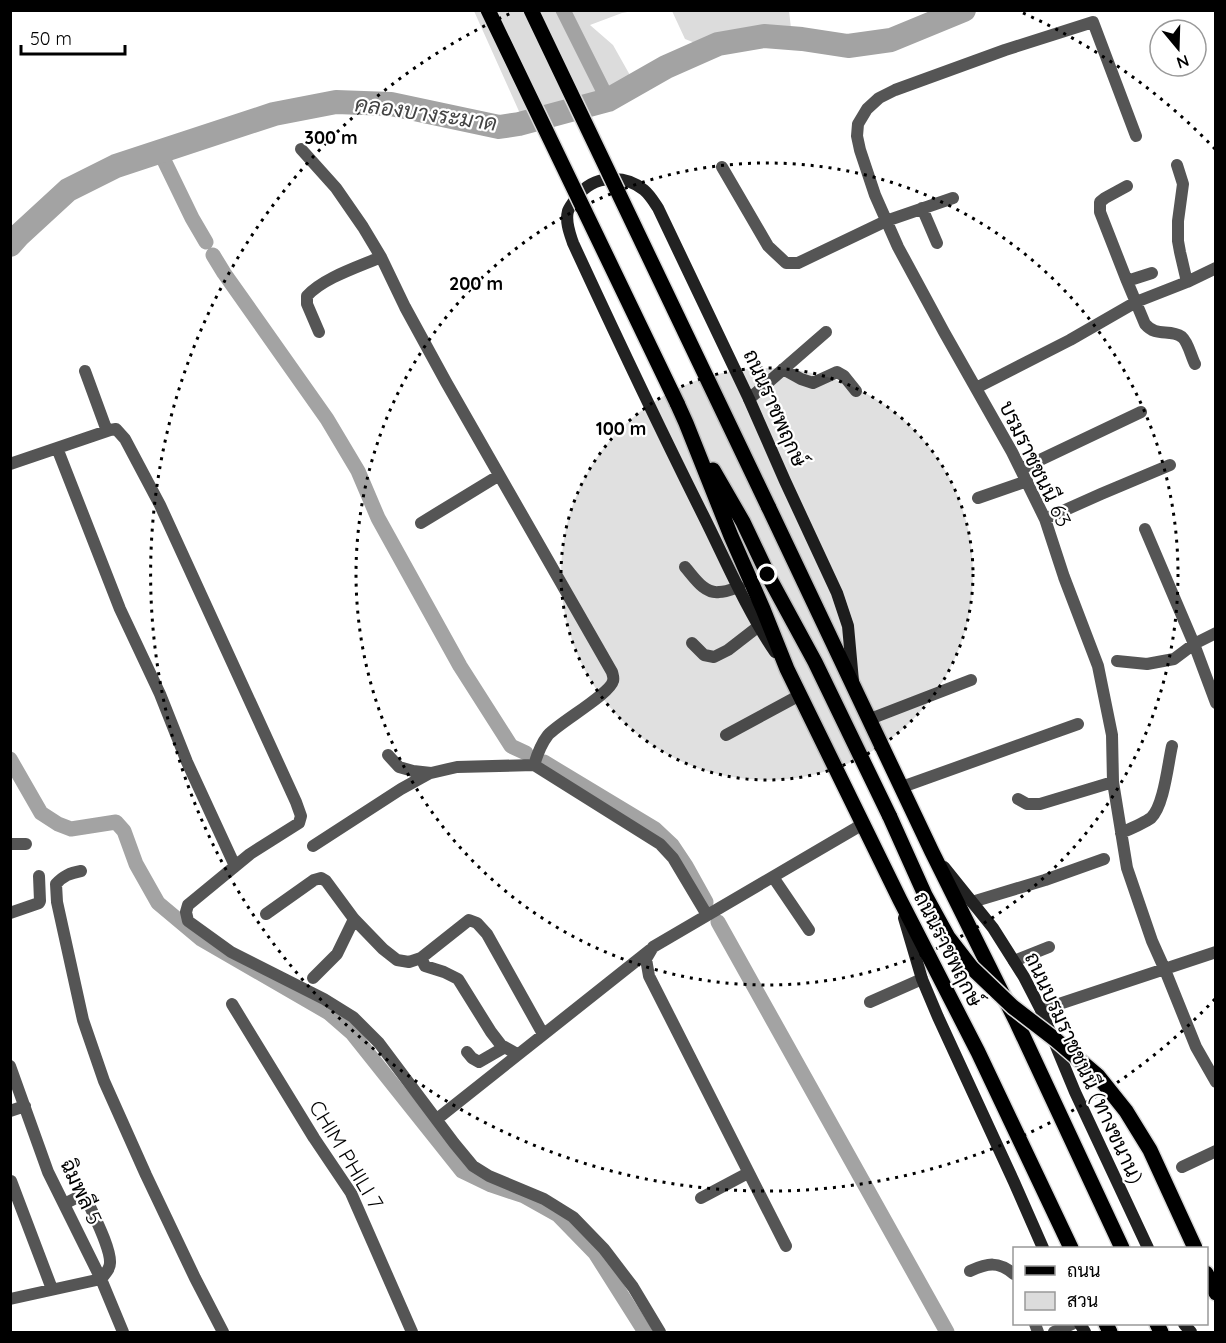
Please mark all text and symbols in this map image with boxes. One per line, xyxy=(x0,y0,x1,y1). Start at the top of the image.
scale bar xyxy=(21,18,124,56)
north arrow xyxy=(1148,18,1208,78)
text: 50 m xyxy=(30,27,72,50)
text: N xyxy=(1174,51,1192,74)
water label: คลองบางระมาด xyxy=(353,89,499,137)
text: 300 m xyxy=(304,126,358,149)
text: 200 m xyxy=(449,272,503,295)
street label: ถนนราชพฤกษ์ xyxy=(738,345,814,471)
street label: บรมราชชนนี 63 xyxy=(994,396,1078,531)
text: 100 m xyxy=(596,417,646,440)
centre of rings xyxy=(757,564,777,584)
street label: ถนนราชพฤกษ์ xyxy=(909,887,989,1011)
street label: ถนนบรมราชชนนี (ทางขนาน) xyxy=(1020,948,1150,1187)
street label: CHIM PHILI 7 xyxy=(304,1095,390,1214)
street label: ฉิมพลี 5 xyxy=(55,1155,108,1228)
legend xyxy=(1013,1247,1208,1325)
text: ถนน xyxy=(1067,1259,1100,1282)
text: สวน xyxy=(1067,1289,1098,1312)

